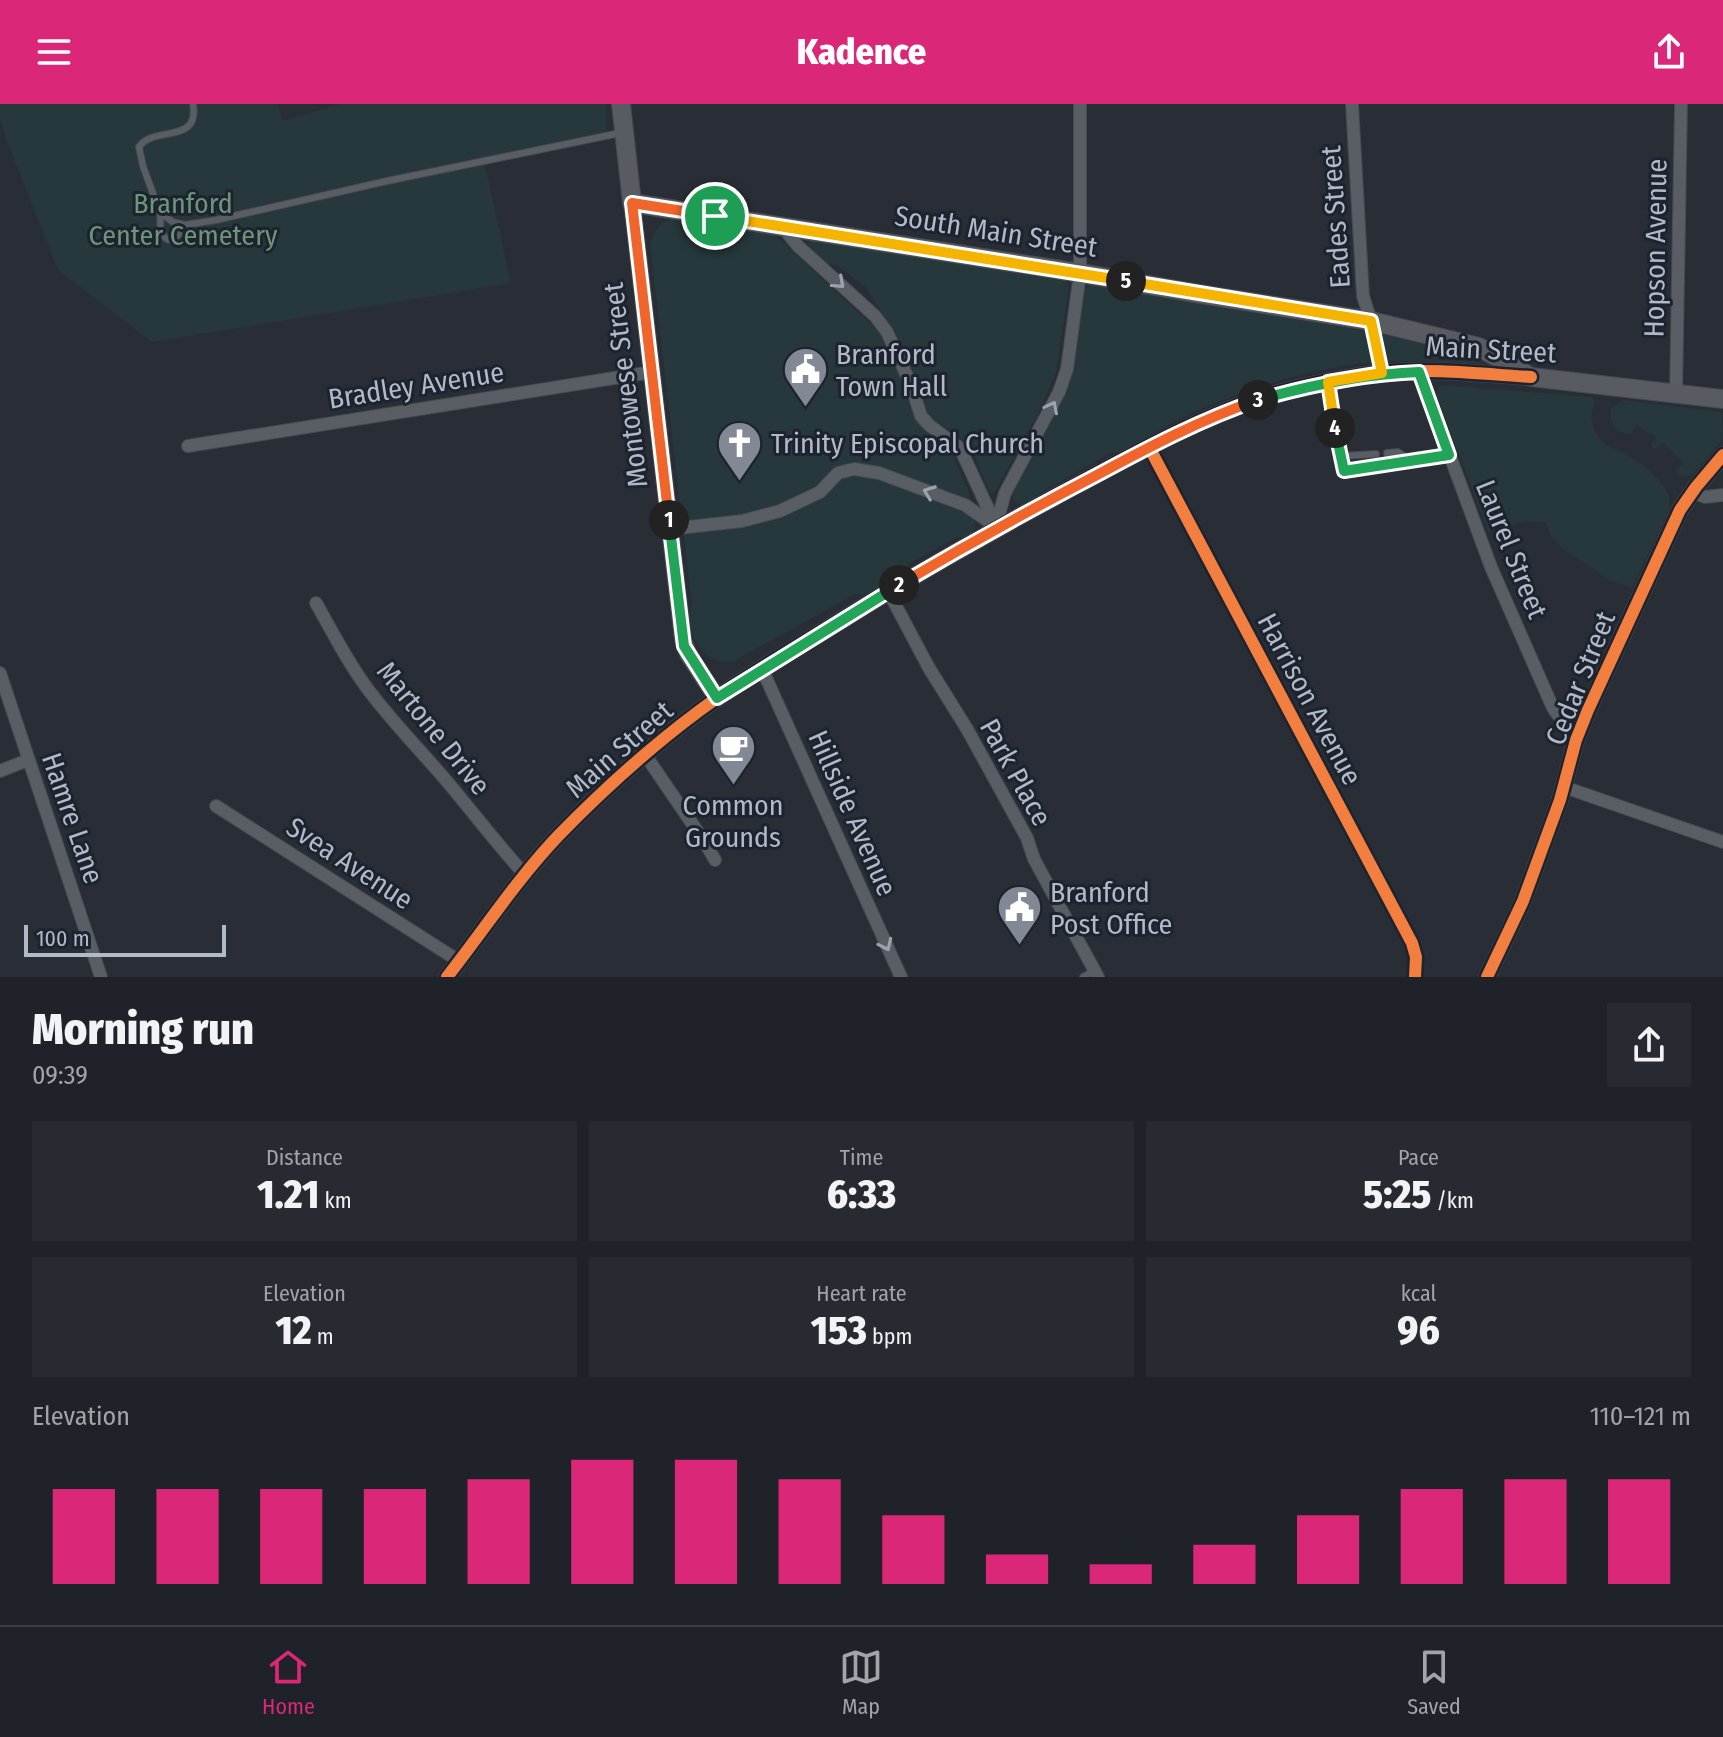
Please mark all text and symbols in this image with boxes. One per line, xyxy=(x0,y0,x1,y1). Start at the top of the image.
icon: menu xyxy=(32,30,76,74)
text: Kadence xyxy=(797,30,926,74)
icon: share xyxy=(1647,30,1691,74)
street label: Eades Street xyxy=(1314,144,1357,289)
street label: Hopson Avenue xyxy=(1637,158,1674,338)
pin xyxy=(681,182,749,250)
park label: Branford Center Cemetery xyxy=(89,187,278,252)
icon: arrive xyxy=(693,194,737,238)
street label: South Main Street xyxy=(892,199,1100,264)
pin: 5 xyxy=(1106,261,1146,301)
text: 5 xyxy=(1121,267,1131,294)
one-way arrow xyxy=(830,273,844,288)
street label: Montowese Street xyxy=(596,280,654,489)
street label: Main Street xyxy=(1425,330,1558,369)
place label: Branford Town Hall xyxy=(836,338,947,403)
public building icon: Branford Town Hall xyxy=(781,346,829,409)
street label: Bradley Avenue xyxy=(326,355,506,416)
pin: 3 xyxy=(1238,380,1278,420)
text: 3 xyxy=(1253,386,1263,413)
one-way arrow xyxy=(1042,400,1058,415)
pin: 4 xyxy=(1315,408,1355,448)
text: 4 xyxy=(1329,414,1341,441)
church icon: Trinity Episcopal Church xyxy=(716,419,764,482)
place label: Trinity Episcopal Church xyxy=(771,427,1044,460)
street label: Laurel Street xyxy=(1469,475,1555,624)
one-way arrow xyxy=(923,485,937,502)
pin: 1 xyxy=(649,500,689,540)
text: 1 xyxy=(664,506,674,533)
pin: 2 xyxy=(879,565,919,605)
text: 2 xyxy=(894,571,904,598)
street label: Cedar Street xyxy=(1539,606,1623,750)
street label: Harrison Avenue xyxy=(1251,608,1369,791)
street label: Martone Drive xyxy=(370,655,497,801)
street label: Main Street xyxy=(559,693,680,805)
street label: Park Place xyxy=(973,713,1058,831)
cafe icon: Common Grounds xyxy=(709,724,757,787)
street label: Hillside Avenue xyxy=(801,725,904,901)
street label: Hamre Lane xyxy=(35,748,110,888)
place label: Common Grounds xyxy=(683,789,783,854)
street label: Svea Avenue xyxy=(280,810,419,916)
place label: Branford Post Office xyxy=(1050,876,1172,941)
public building icon: Branford Post Office xyxy=(995,884,1043,947)
scale bar xyxy=(24,921,226,957)
text: 100 m xyxy=(36,925,90,952)
one-way arrow xyxy=(876,936,892,951)
text: Morning run xyxy=(32,1003,254,1056)
button: share xyxy=(1607,1003,1691,1087)
text: 09:39 xyxy=(32,1060,88,1091)
text: Distance xyxy=(266,1144,343,1171)
text: Time xyxy=(840,1144,883,1171)
text: Pace xyxy=(1398,1144,1439,1171)
text: 1.21 xyxy=(257,1171,319,1219)
text: 6:33 xyxy=(827,1171,896,1219)
text: 5:25 xyxy=(1363,1171,1431,1219)
text: km xyxy=(319,1187,352,1214)
text: /km xyxy=(1431,1187,1474,1214)
text: Elevation xyxy=(263,1280,346,1307)
text: Heart rate xyxy=(816,1280,907,1307)
text: kcal xyxy=(1401,1280,1436,1307)
text: 12 xyxy=(275,1307,312,1355)
text: 153 xyxy=(811,1307,867,1355)
text: 96 xyxy=(1397,1307,1440,1355)
text: m xyxy=(312,1323,334,1350)
text: bpm xyxy=(867,1323,912,1350)
text: Elevation xyxy=(32,1401,130,1432)
text: 110–121 m xyxy=(1590,1401,1691,1432)
tab: Home xyxy=(262,1645,315,1720)
tab: Map xyxy=(839,1645,883,1720)
tab: Saved xyxy=(1407,1645,1461,1720)

